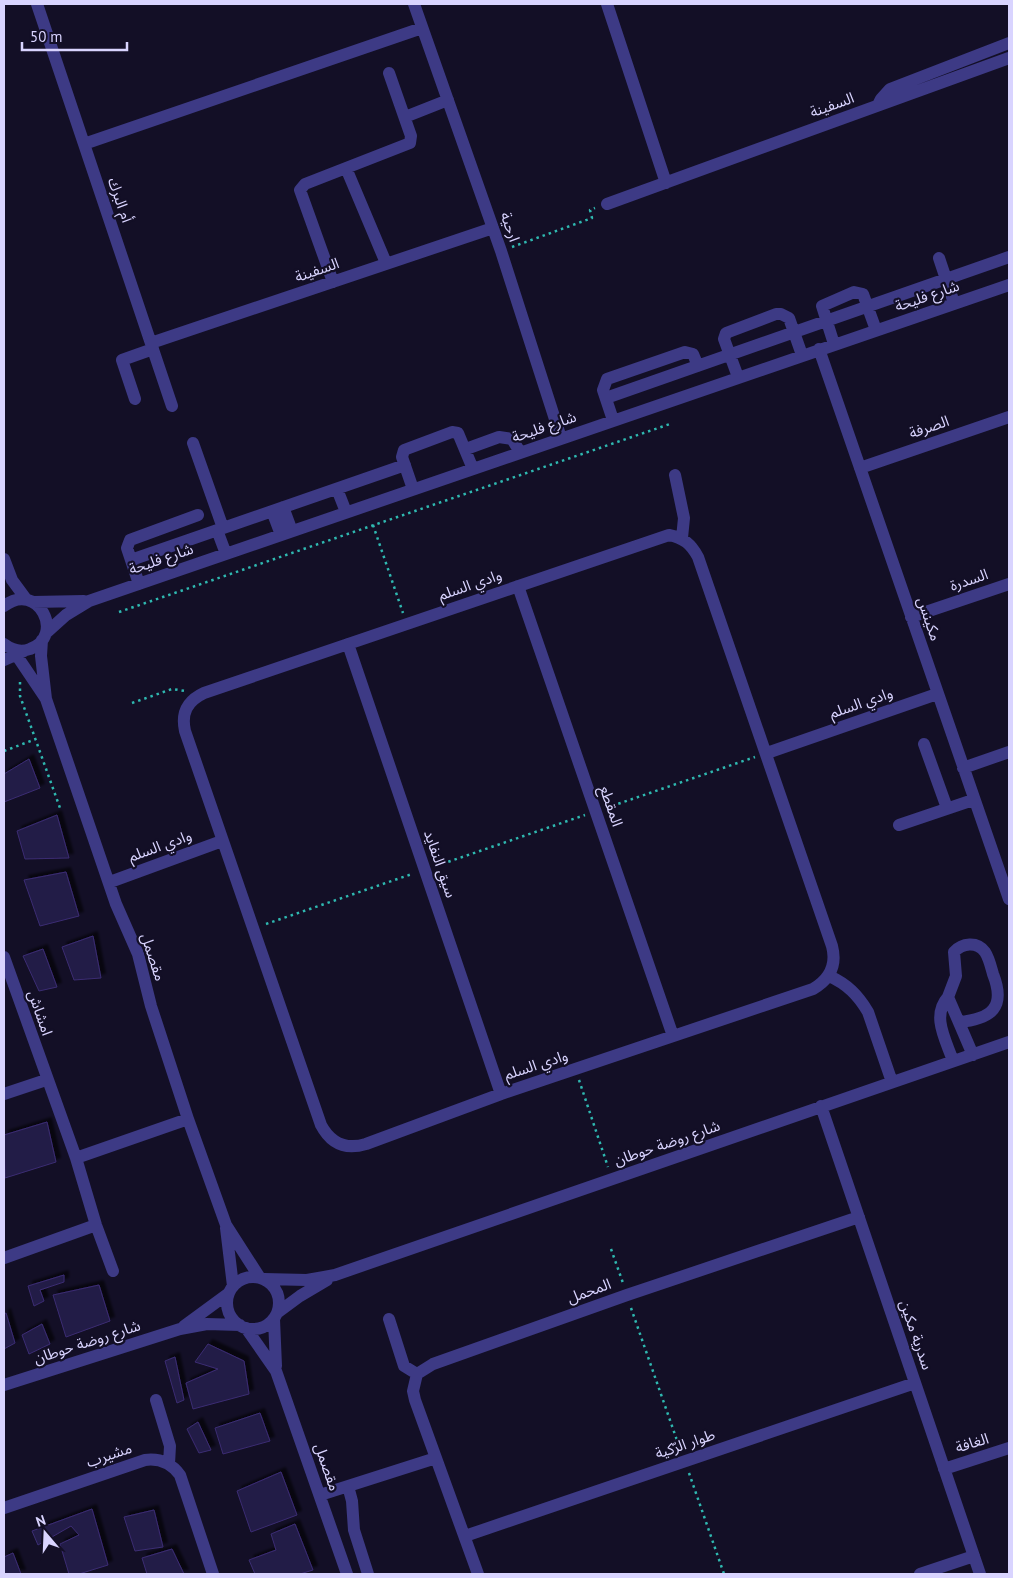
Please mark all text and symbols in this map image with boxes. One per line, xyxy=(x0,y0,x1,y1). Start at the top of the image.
scale bar xyxy=(22,20,128,52)
text: 50 m xyxy=(30,27,63,46)
street label: السفينة xyxy=(807,88,857,121)
street label: أم البرك xyxy=(102,175,137,226)
street label: ارحية xyxy=(497,209,524,244)
street label: السفينة xyxy=(292,253,342,286)
street label: شارع فليحة xyxy=(892,276,963,318)
street label: شارع فليحة xyxy=(509,407,580,449)
street label: الصرفة xyxy=(906,411,951,442)
street label: شارع فليحة xyxy=(126,539,197,581)
street label: السدرة xyxy=(947,564,990,595)
street label: وادي السلم xyxy=(436,565,505,607)
street label: مكينس xyxy=(913,594,946,643)
street label: وادي السلم xyxy=(827,683,896,725)
street label: المقطع xyxy=(593,783,627,830)
street label: وادي السلم xyxy=(126,825,195,868)
street label: سيق النفايد xyxy=(419,827,461,901)
street label: مقصمل xyxy=(137,931,170,983)
street label: امشاش xyxy=(24,988,57,1038)
street label: وادي السلم xyxy=(502,1045,571,1086)
street label: شارع روضة حوطان xyxy=(611,1115,724,1172)
street label: المحمل xyxy=(564,1274,613,1307)
street label: سدرية مكين xyxy=(896,1297,937,1372)
street label: شارع روضة حوطان xyxy=(31,1315,144,1371)
street label: طوار الرّكية xyxy=(652,1424,717,1463)
street label: الغافة xyxy=(953,1429,991,1457)
street label: مشيرب xyxy=(83,1438,134,1471)
street label: مقصمل xyxy=(310,1441,344,1493)
north arrow xyxy=(20,1508,70,1558)
text: N xyxy=(33,1511,48,1531)

